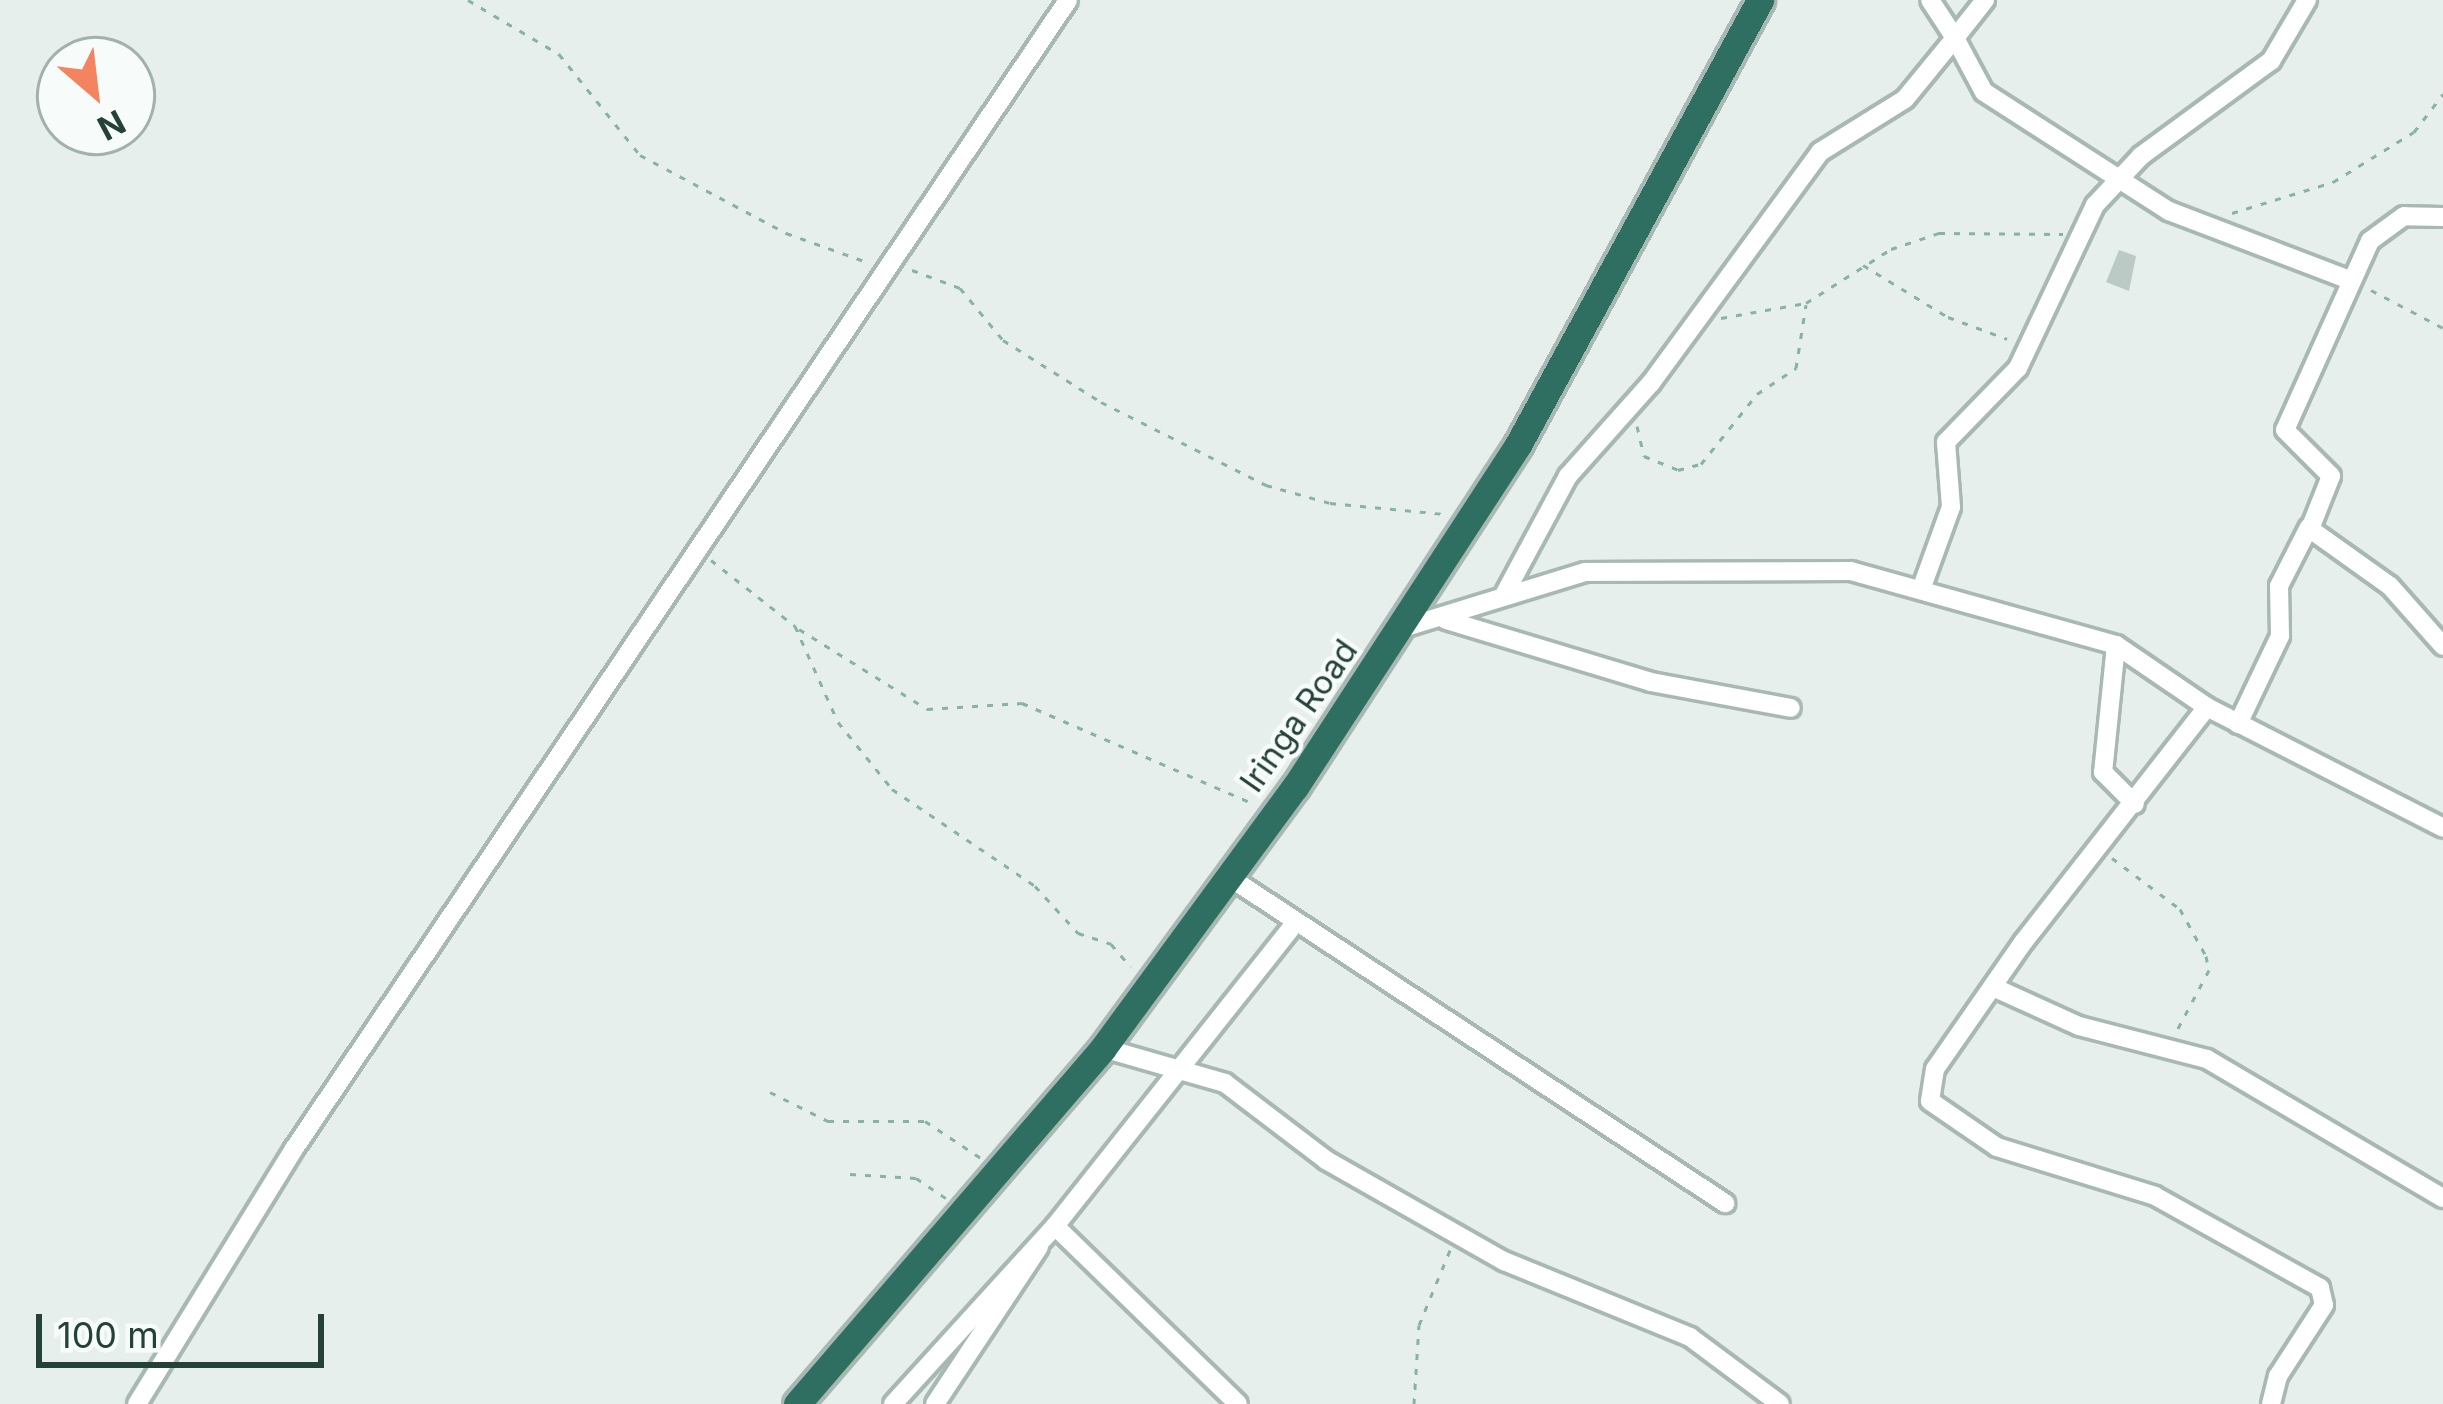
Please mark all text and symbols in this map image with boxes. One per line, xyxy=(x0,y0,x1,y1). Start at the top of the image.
north arrow xyxy=(36,36,156,156)
text: N xyxy=(91,102,132,149)
street label: Iringa Road xyxy=(1232,632,1366,800)
scale bar xyxy=(42,1290,330,1364)
text: 100 m xyxy=(57,1313,159,1357)

